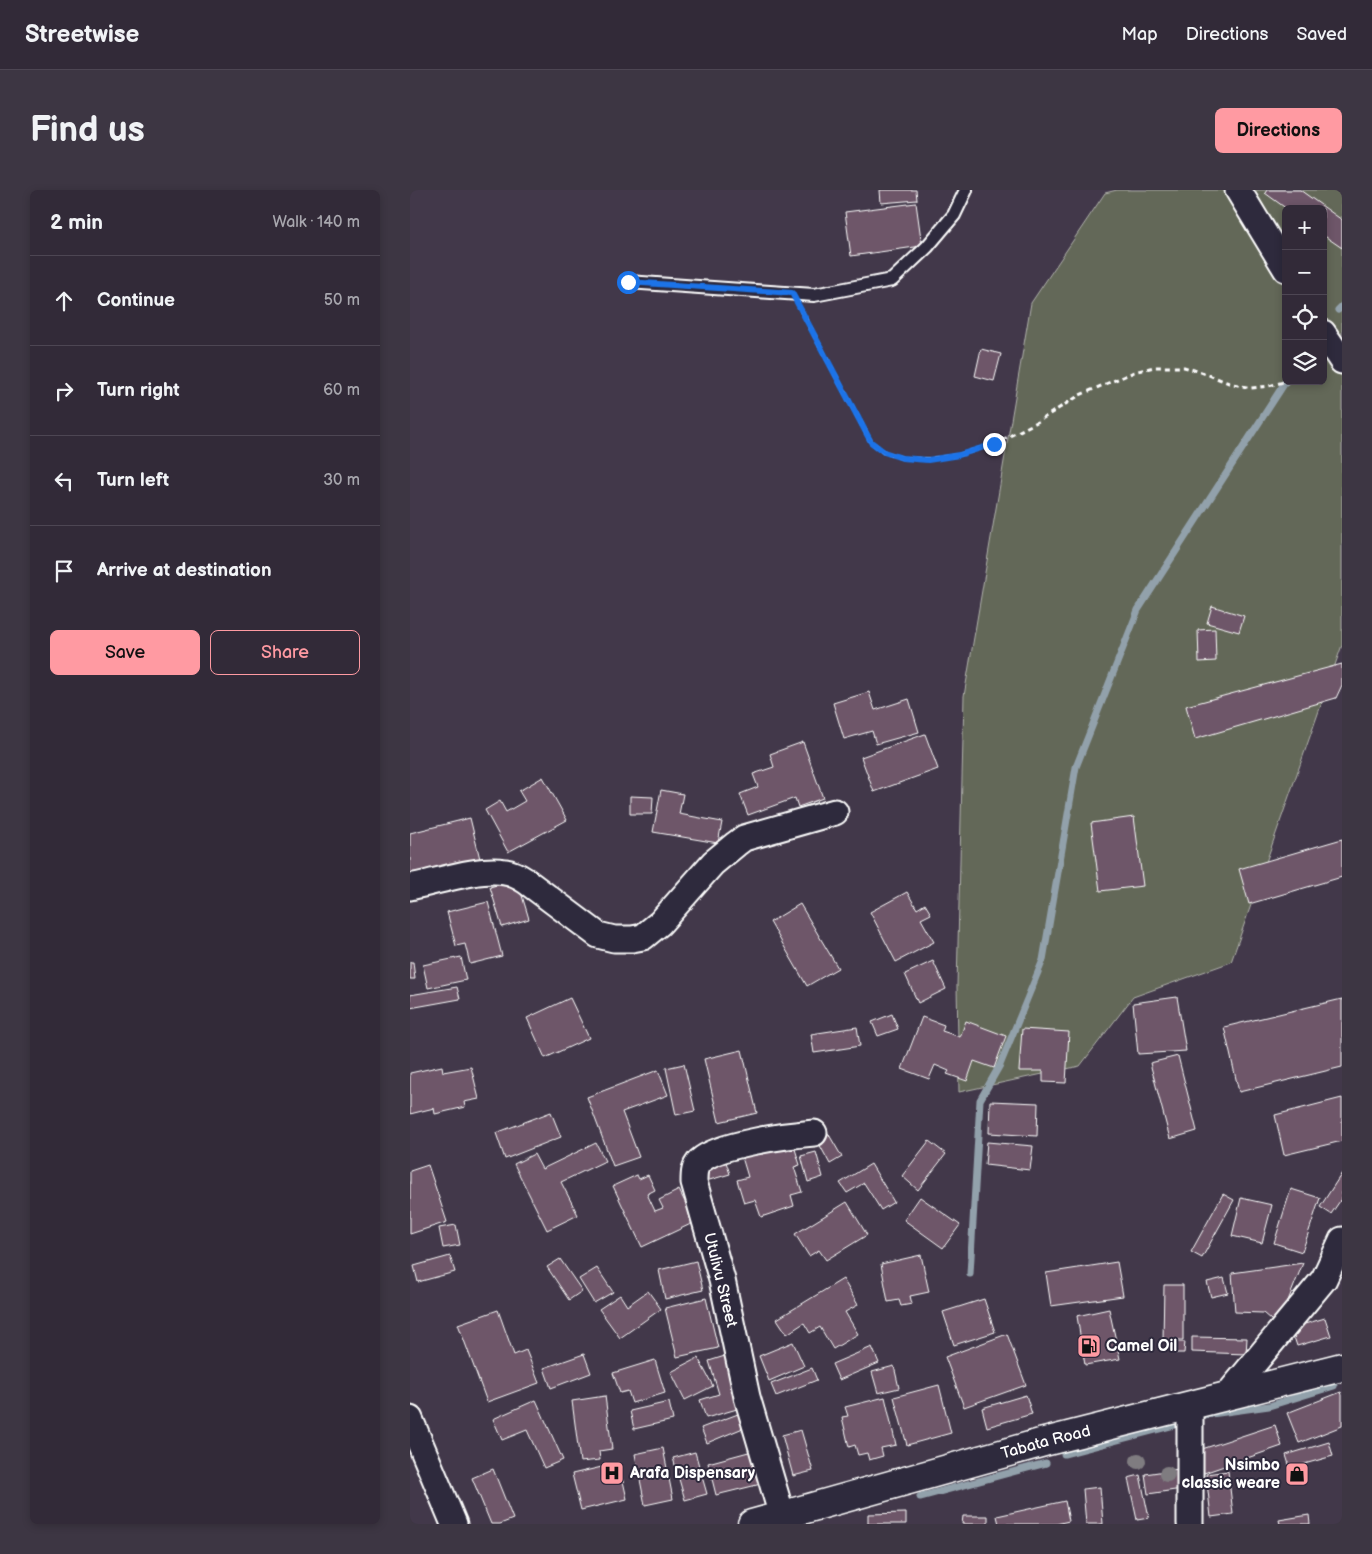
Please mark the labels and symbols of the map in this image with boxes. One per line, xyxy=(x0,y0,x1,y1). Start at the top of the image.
route start xyxy=(617,271,640,294)
route end xyxy=(983,433,1006,456)
street label: Utulivu Street xyxy=(699,1231,741,1329)
fuel station icon: Camel Oil xyxy=(1076,1333,1102,1359)
place label: Camel Oil xyxy=(1106,1337,1177,1356)
street label: Tabata Road xyxy=(999,1421,1092,1463)
place label: Nsimbo classic weare xyxy=(1181,1456,1280,1493)
hospital icon: Arafa Dispensary xyxy=(599,1460,625,1486)
shop icon: Nsimbo classic weare xyxy=(1284,1461,1310,1487)
place label: Arafa Dispensary xyxy=(629,1464,756,1483)

